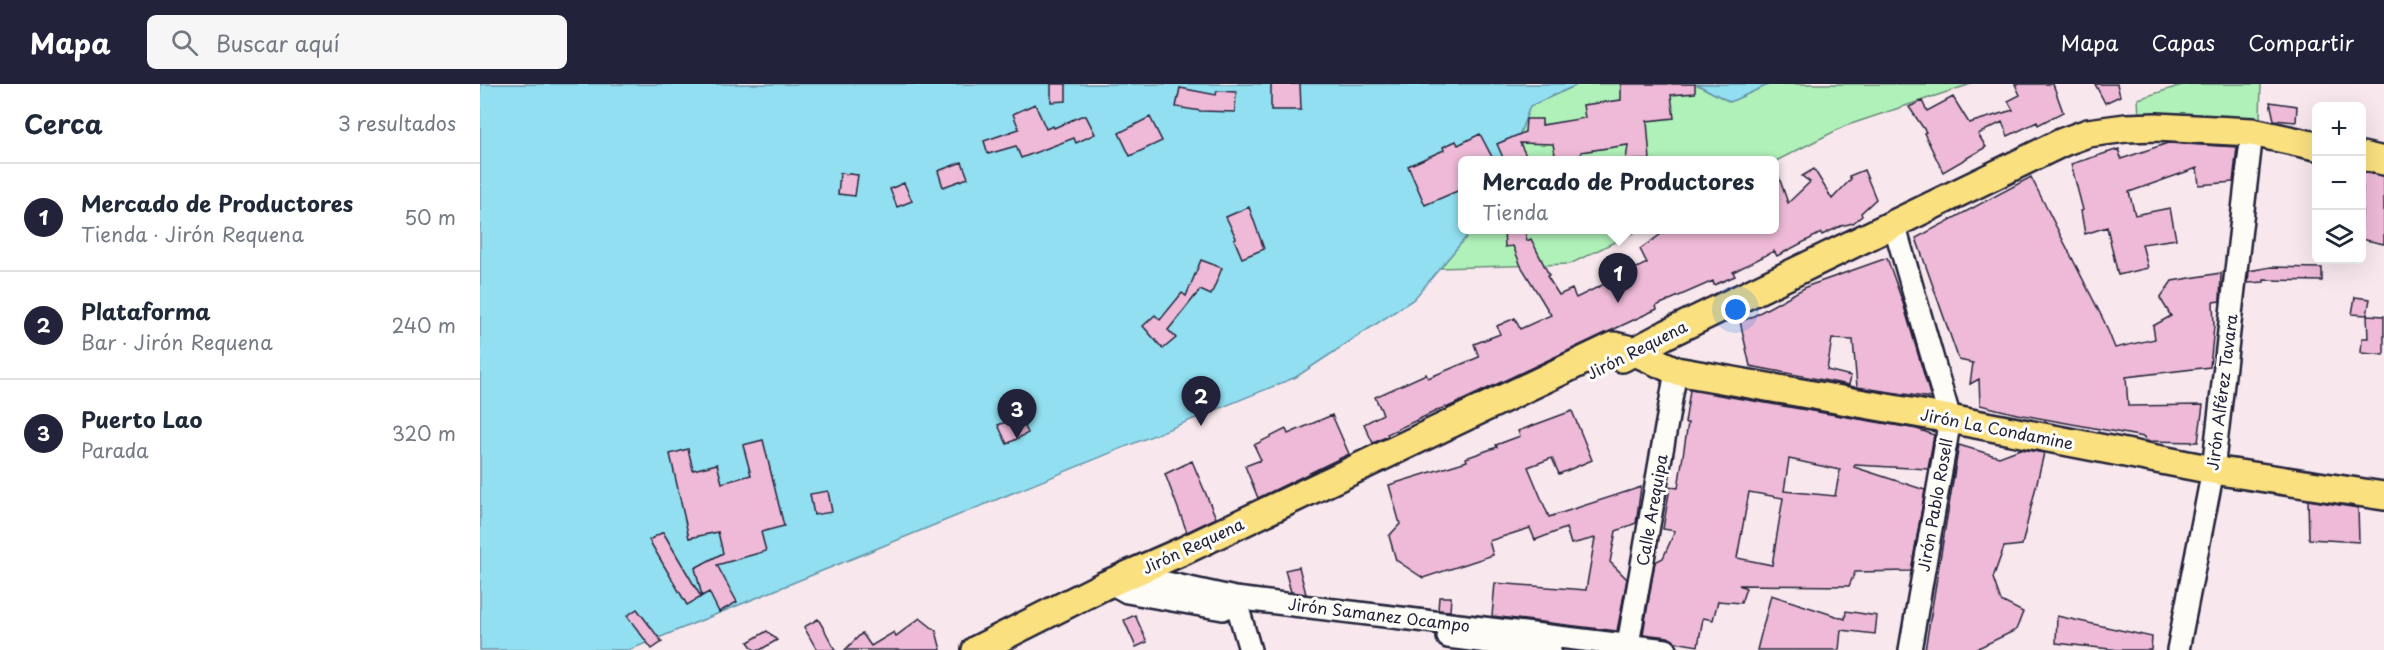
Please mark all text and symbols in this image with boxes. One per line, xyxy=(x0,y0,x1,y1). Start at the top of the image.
search box xyxy=(147,15,567,69)
text: Mapa xyxy=(30,21,111,64)
icon: search xyxy=(168,26,201,59)
text: Buscar aquí xyxy=(216,26,340,59)
text: Mapa xyxy=(2061,26,2119,58)
text: Capas xyxy=(2152,26,2215,58)
text: Compartir xyxy=(2248,26,2354,58)
map controls xyxy=(2312,102,2366,264)
button: + xyxy=(2312,102,2366,156)
text: Cerca xyxy=(24,104,103,143)
text: 3 resultados xyxy=(338,108,456,138)
popup xyxy=(1458,156,1779,234)
button: − xyxy=(2312,156,2366,210)
text: Mercado de Productores xyxy=(1482,164,1755,197)
text: Mercado de Productores xyxy=(81,186,353,219)
text: Tienda xyxy=(1482,197,1548,227)
text: 1 xyxy=(39,202,48,232)
text: 50 m xyxy=(404,202,456,232)
button: layers xyxy=(2312,210,2366,264)
text: Tienda · Jirón Requena xyxy=(81,219,304,249)
pin: 1 xyxy=(1598,254,1638,303)
text: Plataforma xyxy=(81,294,211,327)
your location xyxy=(1721,295,1750,324)
text: 2 xyxy=(36,310,51,340)
text: 240 m xyxy=(391,310,456,340)
street label: Jirón Alférez Tavara xyxy=(2200,312,2243,471)
street label: Jirón Requena xyxy=(1582,313,1691,385)
text: Bar · Jirón Requena xyxy=(81,327,273,357)
pin: 2 xyxy=(1182,376,1220,426)
pin: 3 xyxy=(998,390,1036,439)
street label: Jirón La Condamine xyxy=(1919,401,2076,455)
text: Puerto Lao xyxy=(81,402,203,435)
text: 3 xyxy=(37,418,50,448)
text: 320 m xyxy=(392,418,456,448)
text: Parada xyxy=(81,435,149,465)
street label: Jirón Pablo Rosell xyxy=(1910,436,1958,573)
street label: Calle Arequipa xyxy=(1629,452,1673,568)
street label: Jirón Requena xyxy=(1138,511,1248,579)
street label: Jirón Samanez Ocampo xyxy=(1287,591,1471,637)

